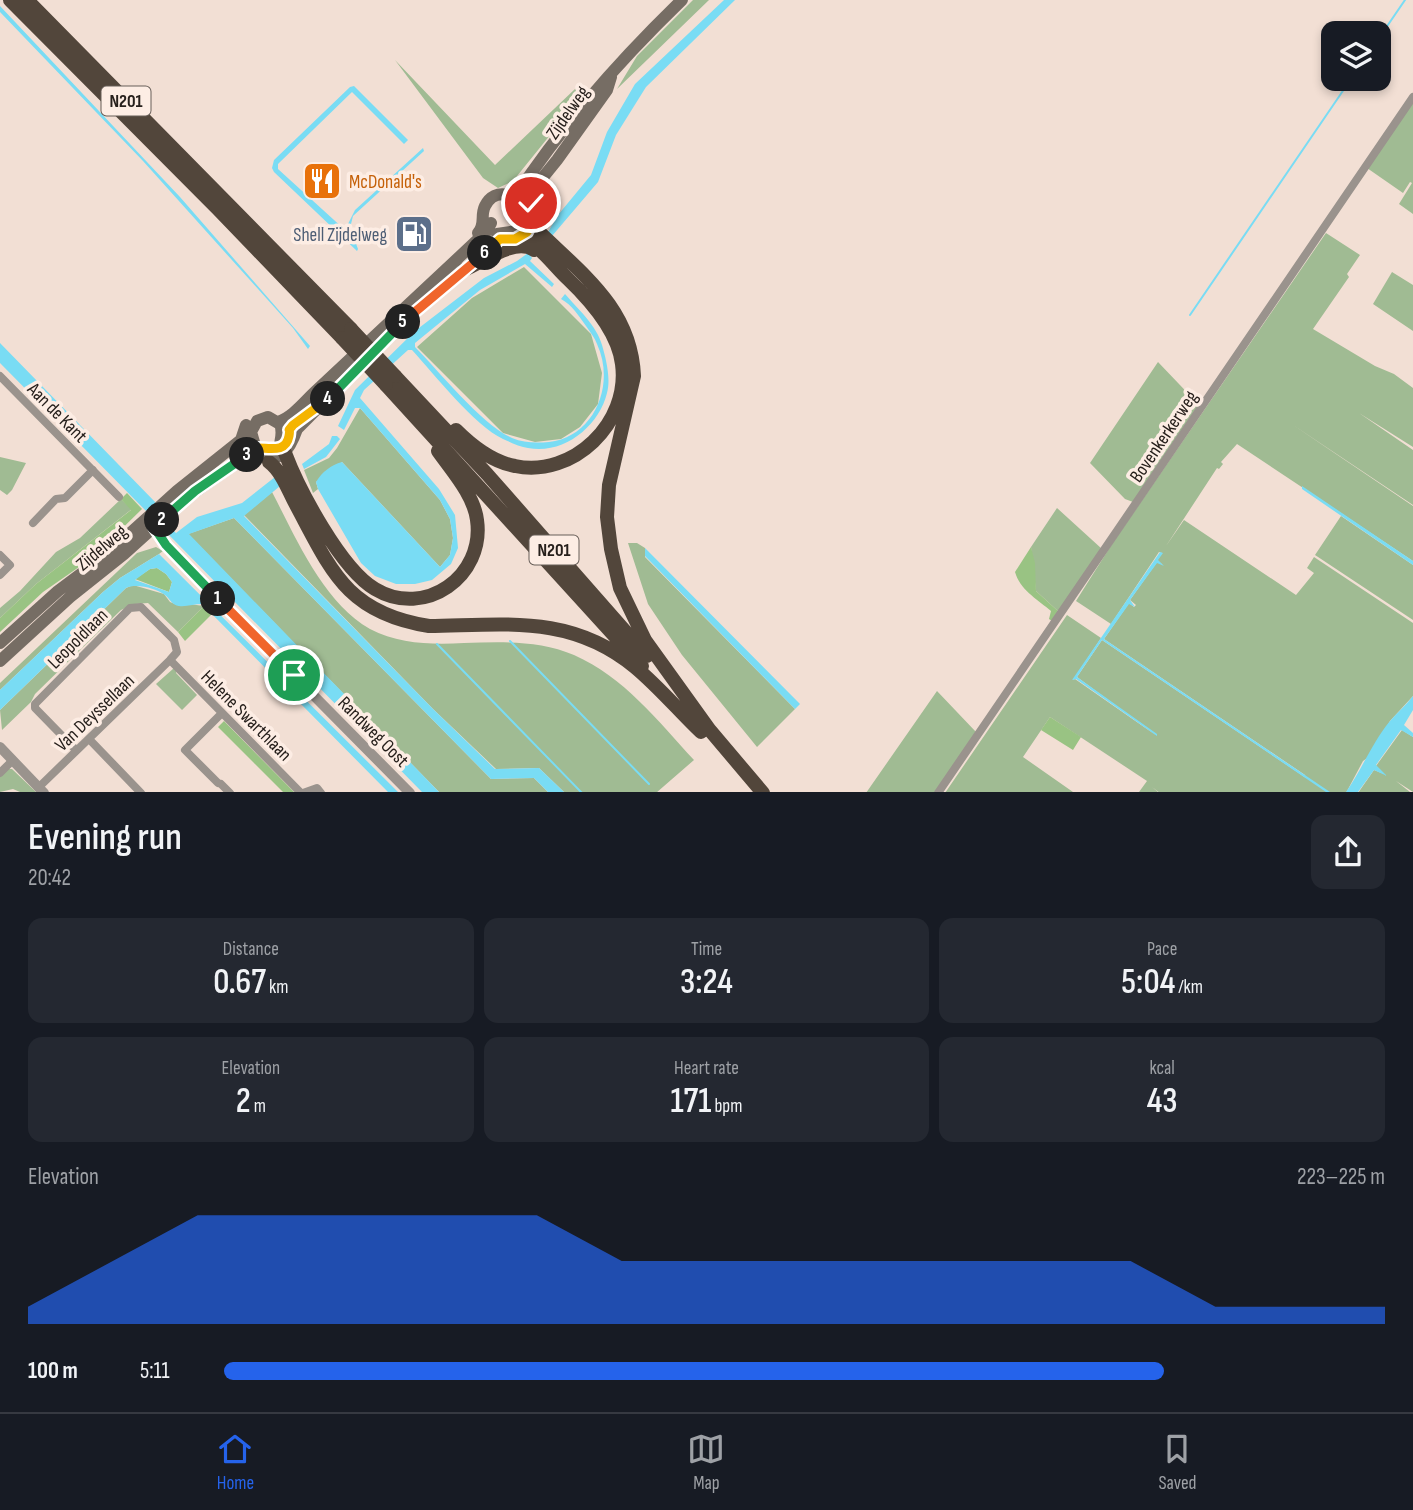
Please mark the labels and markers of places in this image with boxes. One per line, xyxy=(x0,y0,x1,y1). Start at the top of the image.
restaurant icon: McDonald's xyxy=(301,160,343,202)
place label: McDonald's xyxy=(349,171,422,194)
pin xyxy=(501,173,561,233)
fuel station icon: Shell Zijdelweg xyxy=(393,213,435,255)
place label: Shell Zijdelweg xyxy=(293,224,387,247)
pin: 6 xyxy=(468,236,503,270)
pin: 5 xyxy=(386,304,420,340)
pin: 4 xyxy=(310,382,346,416)
pin: 3 xyxy=(230,438,264,472)
pin: 2 xyxy=(144,503,180,538)
pin: 1 xyxy=(200,582,235,616)
pin xyxy=(264,645,324,705)

